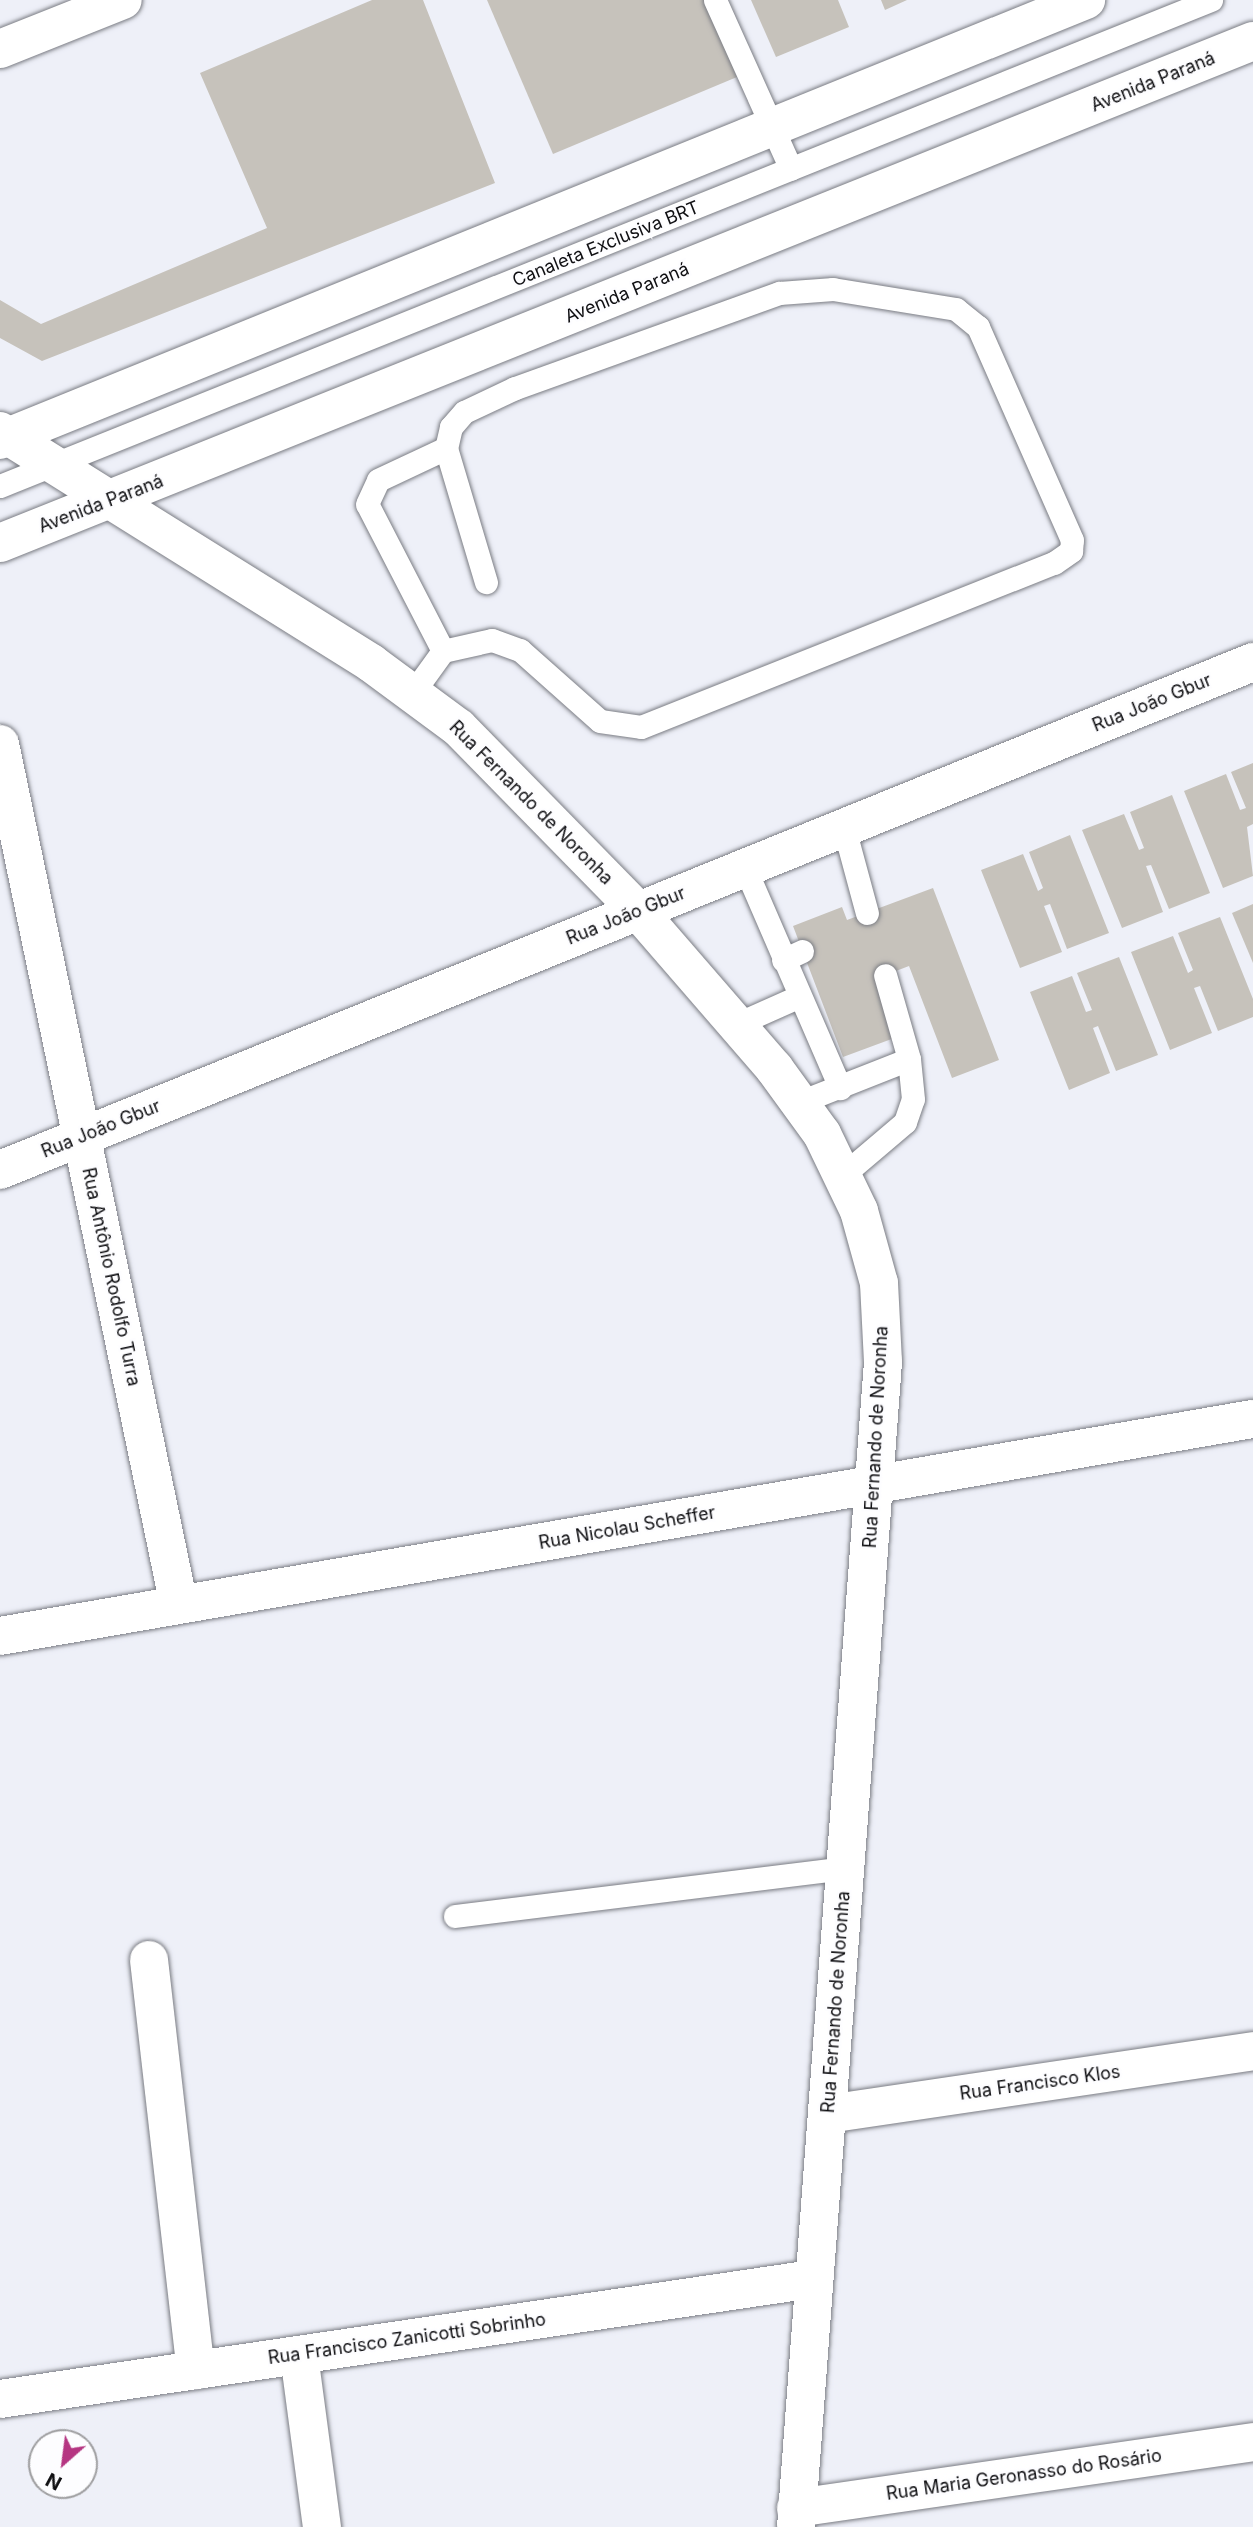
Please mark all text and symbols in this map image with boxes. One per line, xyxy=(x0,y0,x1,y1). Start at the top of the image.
street label: Avenida Paraná xyxy=(1088,47,1218,117)
street label: Canaleta Exclusiva BRT xyxy=(509,197,703,291)
street label: Avenida Paraná xyxy=(562,258,692,328)
street label: Avenida Paraná xyxy=(36,470,166,538)
street label: Rua João Gbur xyxy=(1089,669,1215,737)
street label: Rua Fernando de Noronha xyxy=(445,717,617,889)
street label: Rua João Gbur xyxy=(563,882,689,950)
street label: Rua João Gbur xyxy=(38,1095,164,1163)
street label: Rua Antônio Rodolfo Turra xyxy=(77,1166,145,1388)
street label: Rua Fernando de Noronha xyxy=(859,1325,893,1549)
street label: Rua Nicolau Scheffer xyxy=(537,1502,717,1554)
street label: Rua Fernando de Noronha xyxy=(817,1890,855,2114)
street label: Rua Francisco Klos xyxy=(958,2061,1122,2105)
street label: Rua Francisco Zanicotti Sobrinho xyxy=(267,2309,547,2369)
north arrow xyxy=(28,2429,98,2499)
street label: Rua Maria Geronasso do Rosário xyxy=(885,2445,1163,2505)
text: N xyxy=(42,2468,66,2495)

